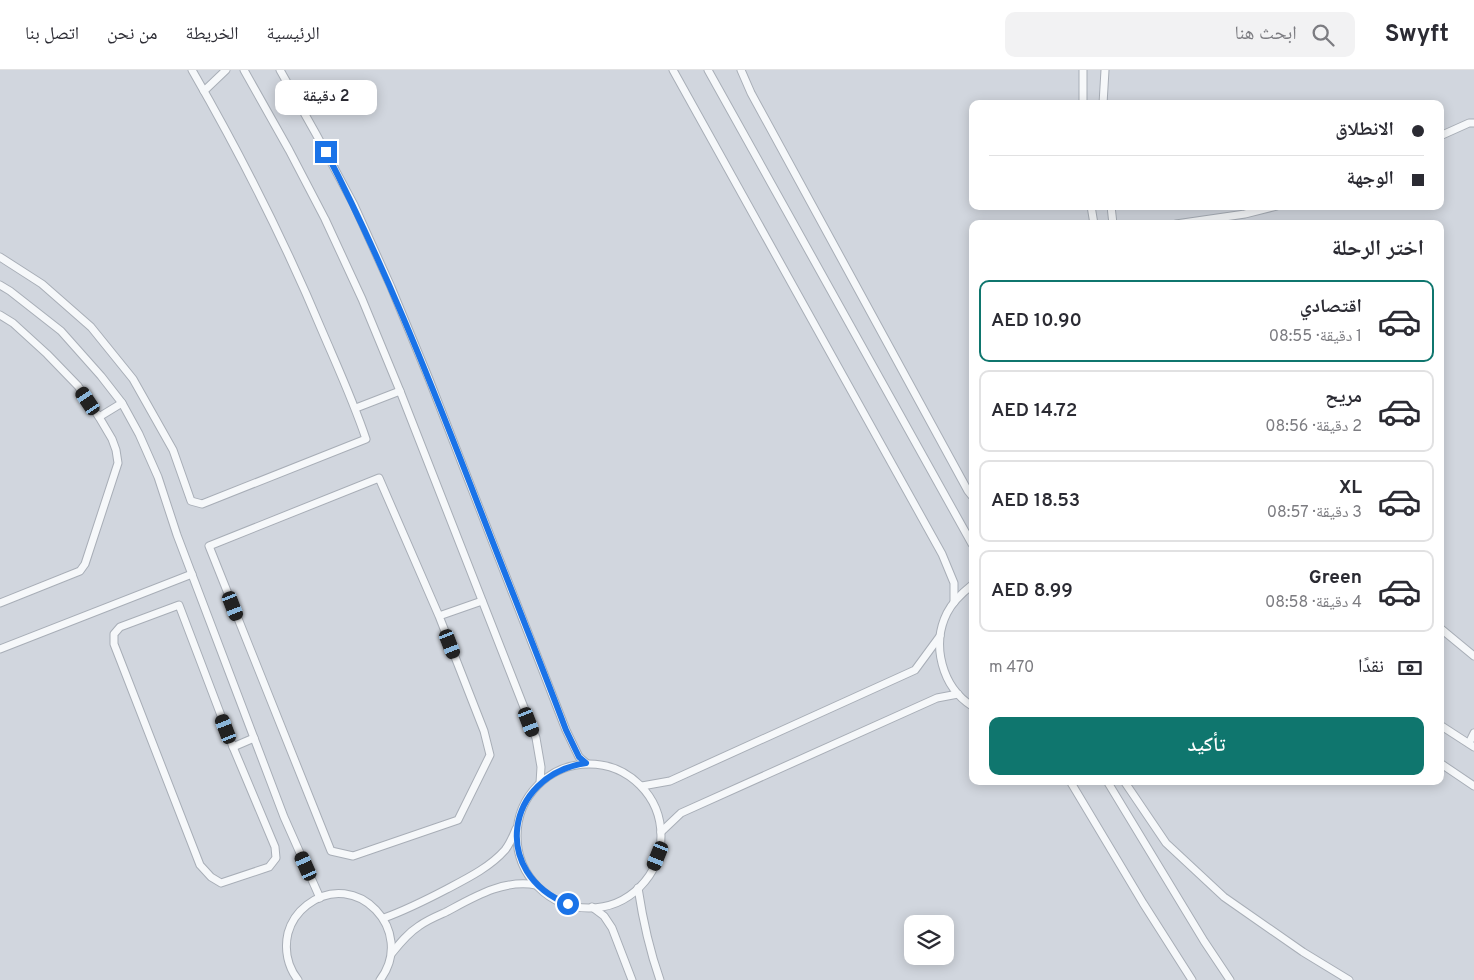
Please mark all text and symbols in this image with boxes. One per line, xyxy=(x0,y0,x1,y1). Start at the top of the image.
search box xyxy=(1005,12,1355,57)
text: Swyft xyxy=(1385,20,1449,50)
icon: search xyxy=(1309,21,1337,49)
text: ابحث هنا xyxy=(1234,22,1297,46)
text: اتصل بنا xyxy=(25,23,79,46)
text: من نحن xyxy=(107,23,158,46)
text: الخريطة xyxy=(186,23,239,46)
text: الرئيسية xyxy=(267,23,320,46)
callout: 2 دقيقة xyxy=(275,79,377,114)
text: 2 دقيقة xyxy=(303,87,349,107)
text: الانطلاق xyxy=(1335,118,1394,142)
route end xyxy=(315,141,337,163)
text: الوجهة xyxy=(1346,167,1394,191)
text: اختر الرحلة xyxy=(1332,236,1424,263)
text: اقتصادي xyxy=(1300,295,1362,319)
icon: car xyxy=(1377,299,1422,344)
text: AED 10.90 xyxy=(991,309,1082,333)
text: 1 دقيقة · 08:55 xyxy=(1269,327,1362,347)
car xyxy=(73,384,102,418)
text: مريح xyxy=(1325,385,1362,409)
icon: car xyxy=(1377,389,1422,434)
text: AED 14.72 xyxy=(991,399,1077,423)
text: 2 دقيقة · 08:56 xyxy=(1265,417,1362,437)
text: XL xyxy=(1339,476,1362,500)
icon: car xyxy=(1377,479,1422,524)
text: AED 18.53 xyxy=(991,489,1080,513)
text: 3 دقيقة · 08:57 xyxy=(1267,503,1362,523)
text: Green xyxy=(1309,566,1362,590)
icon: car xyxy=(1377,569,1422,614)
text: AED 8.99 xyxy=(991,579,1073,603)
car xyxy=(220,589,245,623)
text: 4 دقيقة · 08:58 xyxy=(1265,593,1362,613)
car xyxy=(437,627,462,661)
icon: cash xyxy=(1396,654,1424,682)
text: نقدًا xyxy=(1358,655,1384,679)
text: 470 m xyxy=(989,658,1034,678)
car xyxy=(516,705,541,739)
car xyxy=(213,712,238,746)
button: تأكيد xyxy=(989,717,1424,775)
car xyxy=(645,839,670,873)
car xyxy=(293,849,318,883)
route start xyxy=(557,893,579,915)
map controls xyxy=(904,915,954,965)
button: layers xyxy=(904,915,954,965)

